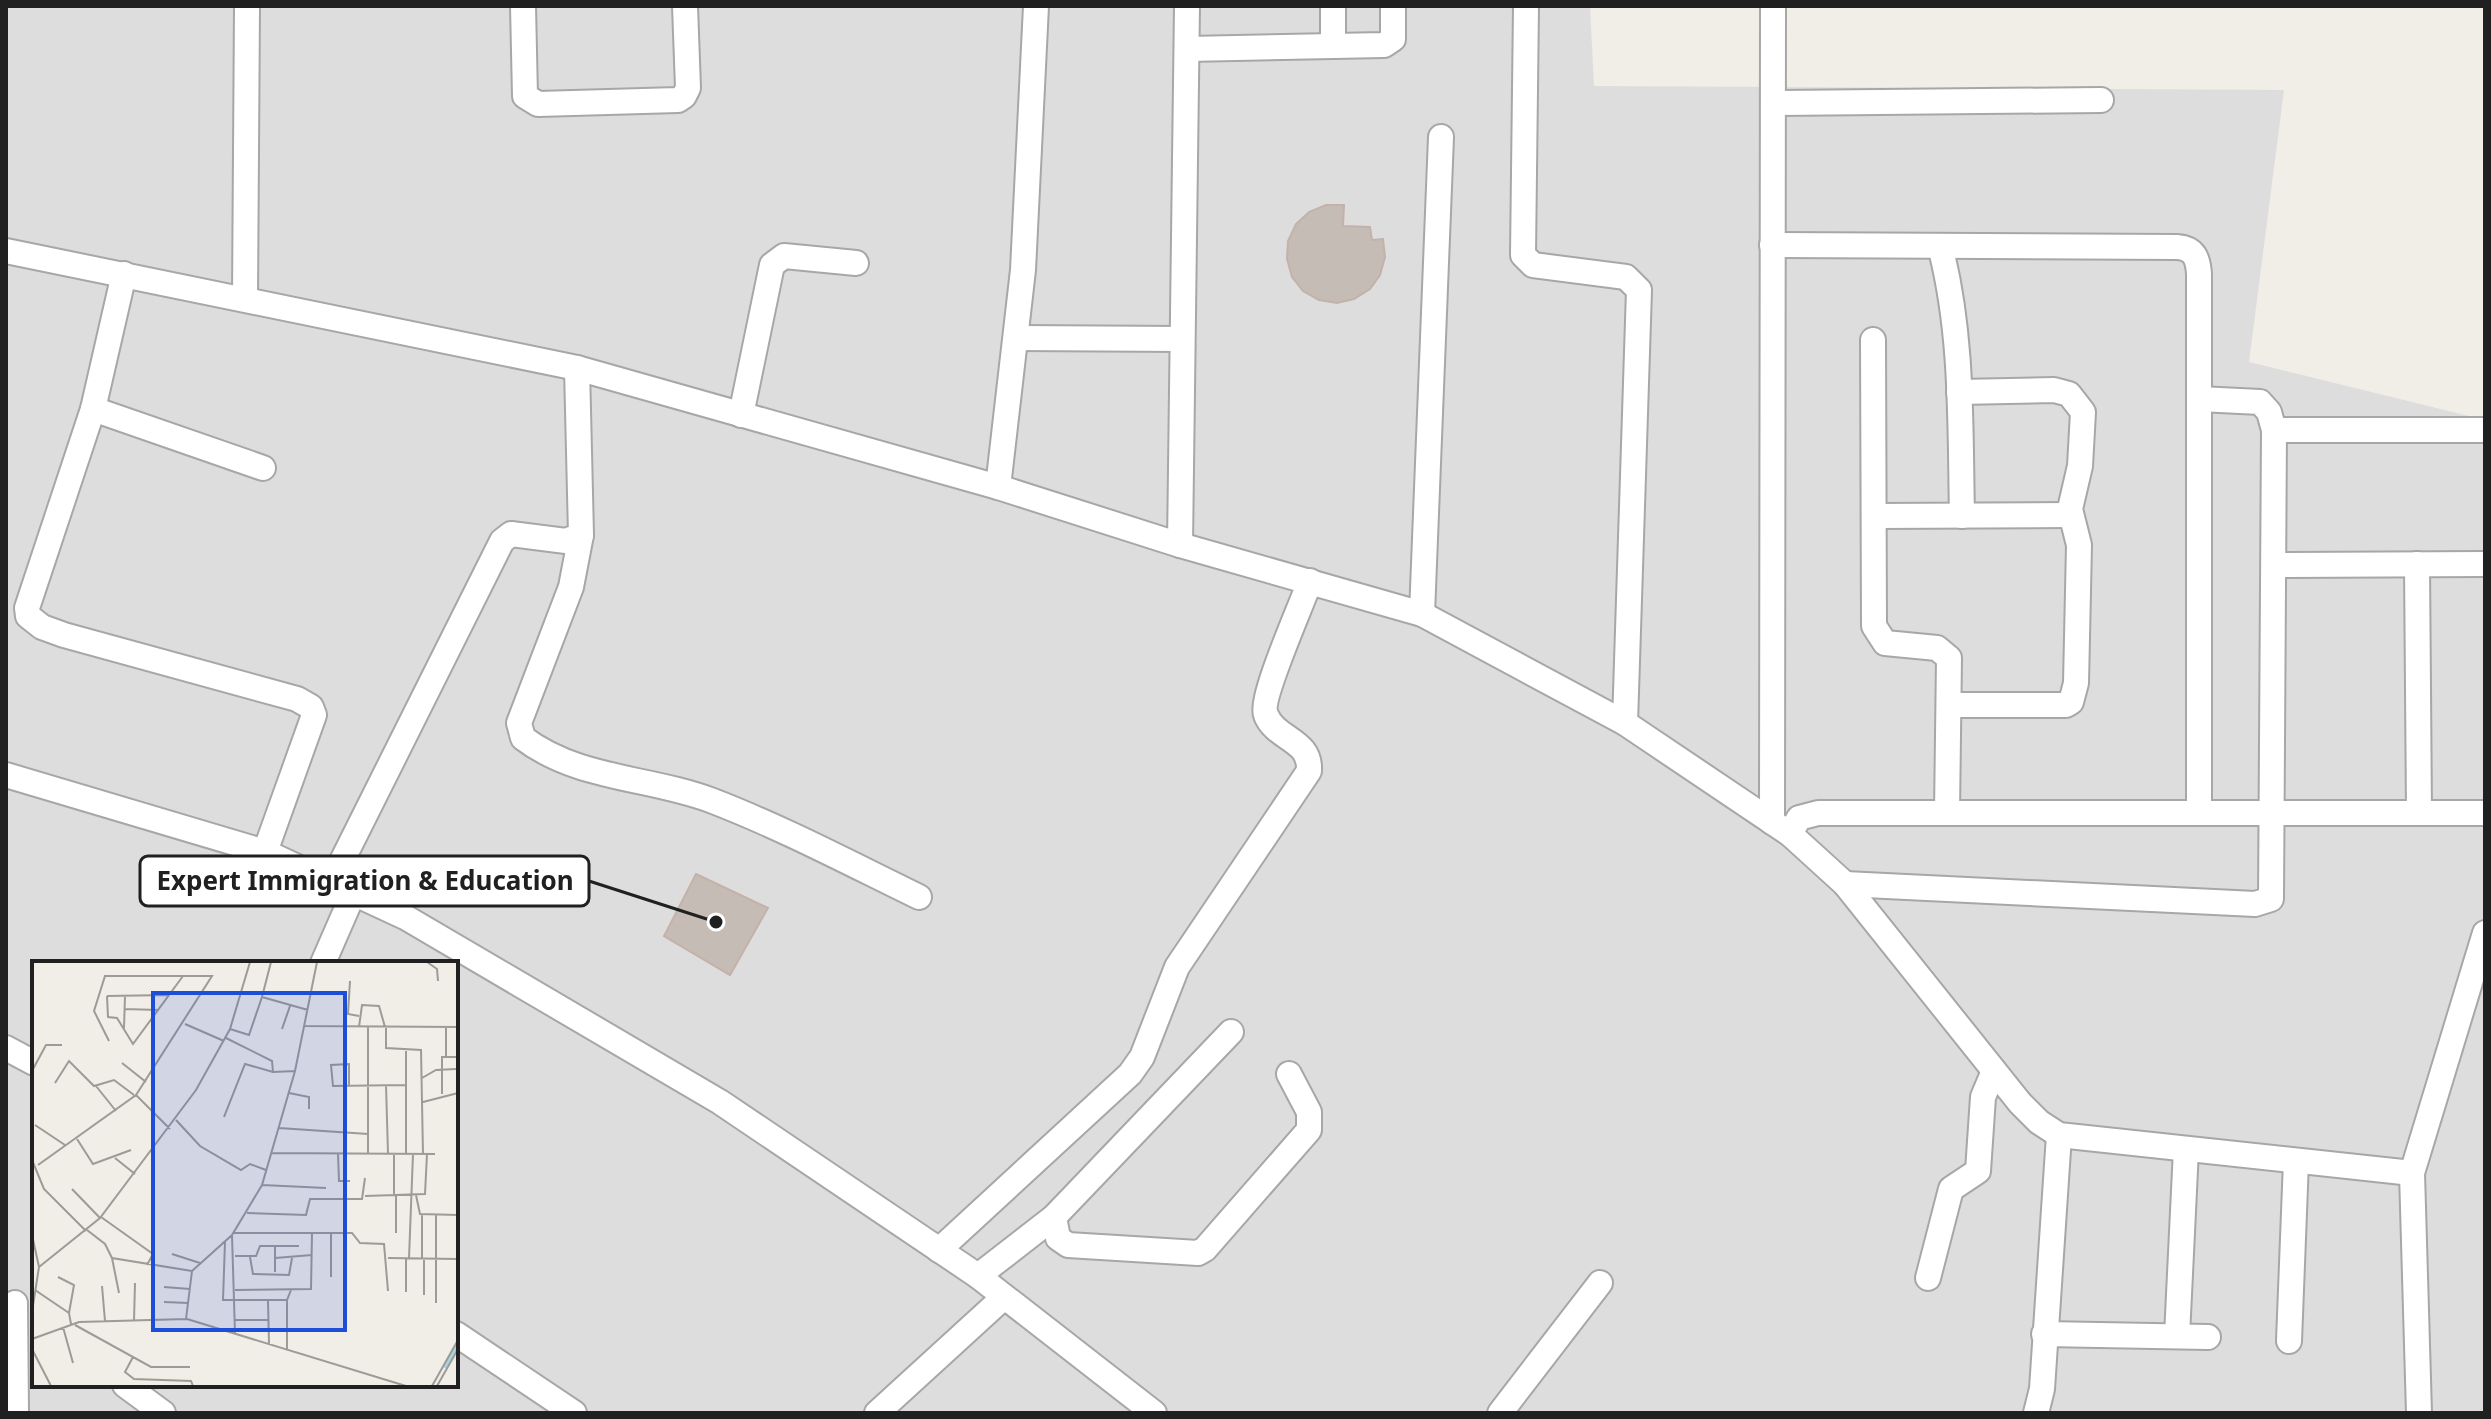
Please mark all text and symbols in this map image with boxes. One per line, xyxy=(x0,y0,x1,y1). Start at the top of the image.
callout: Expert Immigration & Education xyxy=(140,856,589,906)
text: Expert Immigration & Education xyxy=(156,862,574,898)
inset map xyxy=(32,961,458,1387)

